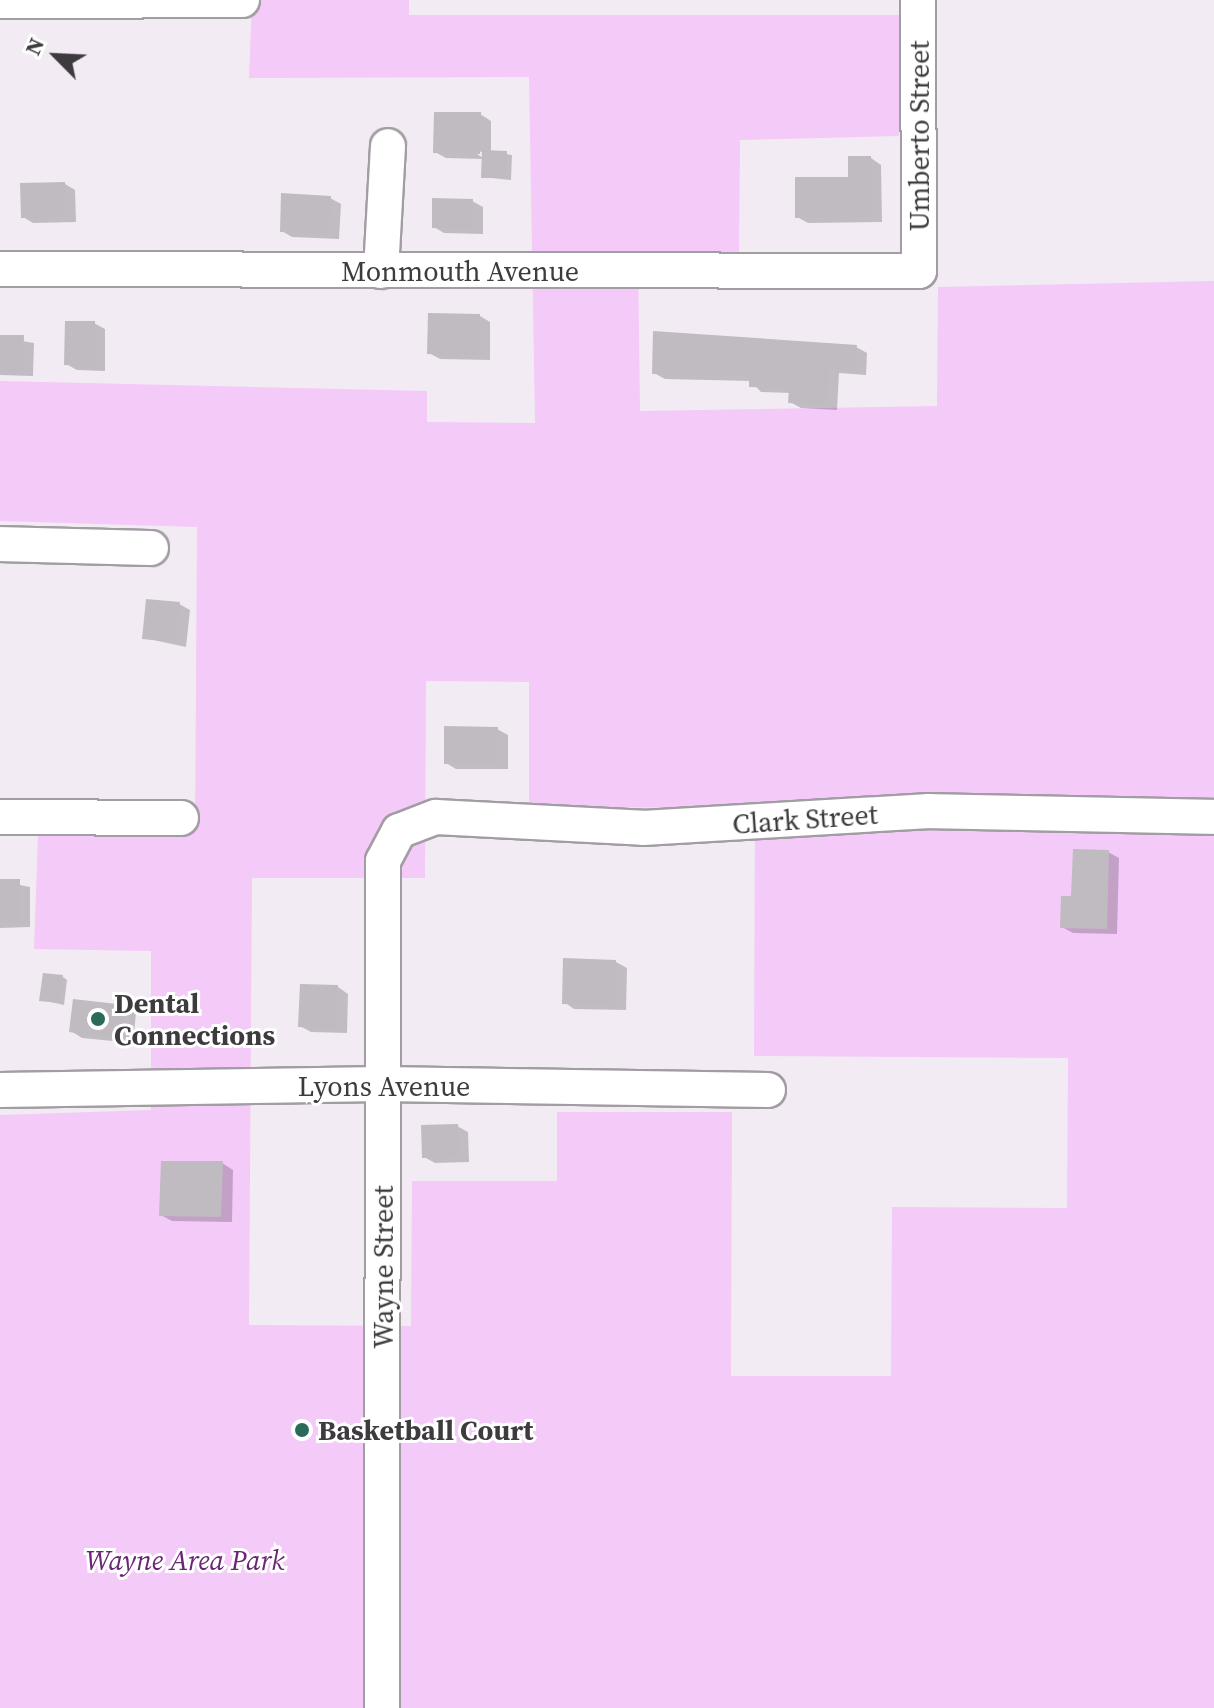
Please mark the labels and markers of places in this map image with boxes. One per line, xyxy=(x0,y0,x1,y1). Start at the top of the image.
place label: Dental Connections xyxy=(114,986,275,1052)
marker: Dental Connections xyxy=(89,1010,107,1028)
place label: Basketball Court xyxy=(318,1413,533,1447)
marker: Basketball Court xyxy=(293,1421,311,1439)

